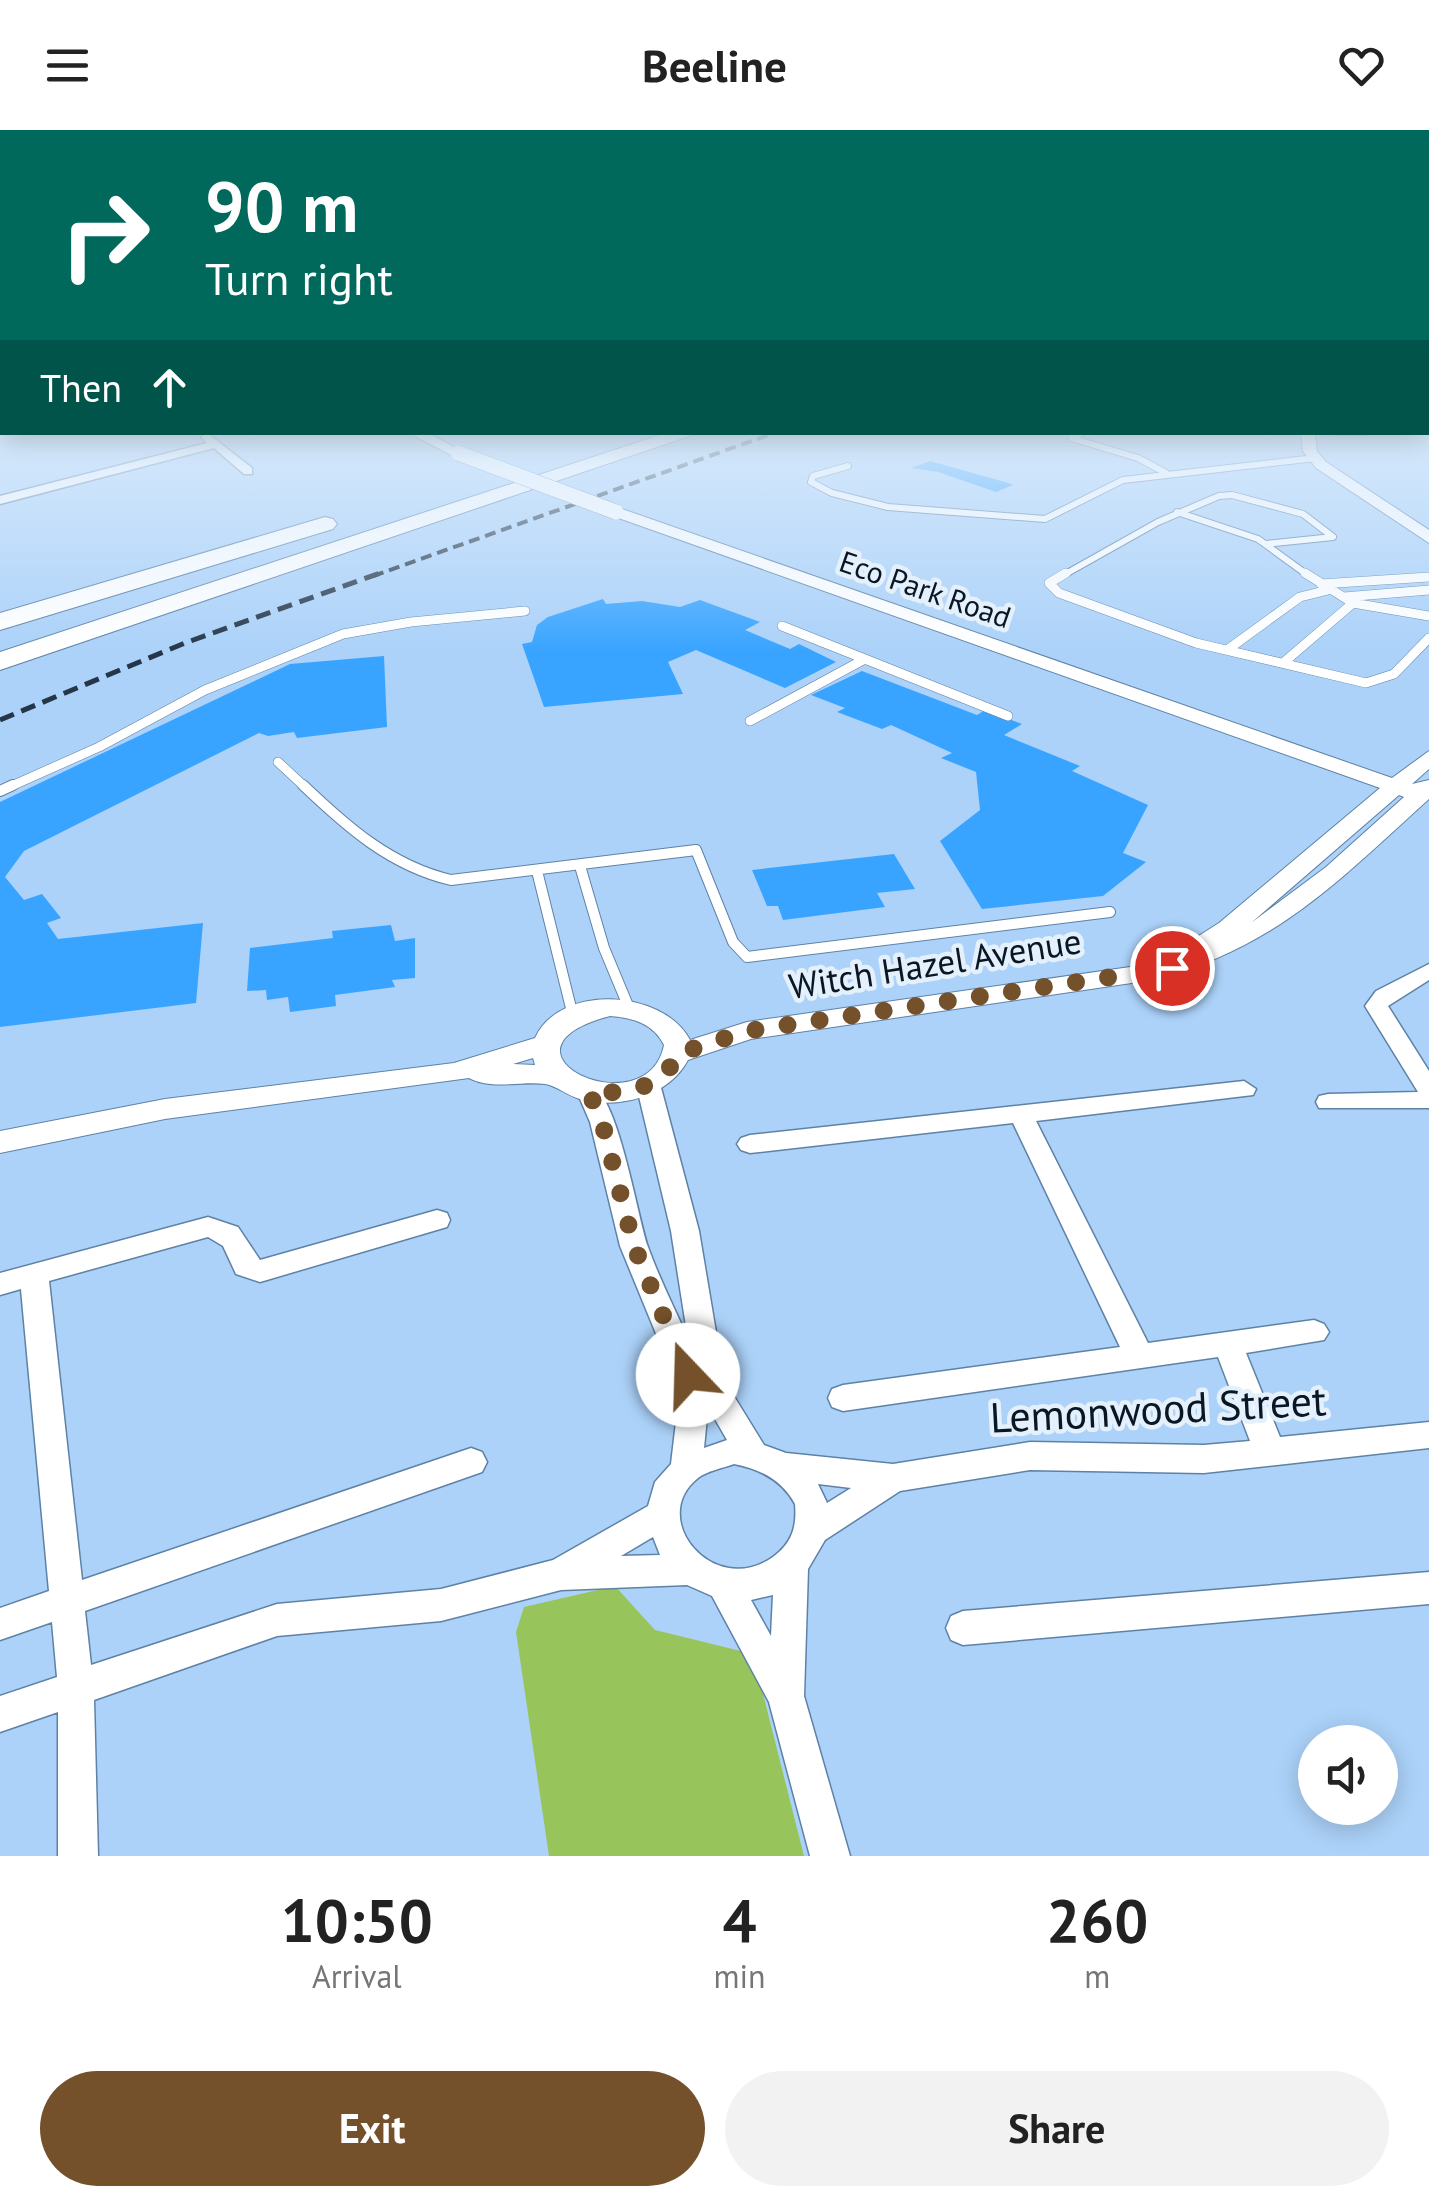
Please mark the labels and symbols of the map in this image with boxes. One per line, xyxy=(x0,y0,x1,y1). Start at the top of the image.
street label: Eco Park Road xyxy=(835,541,1016,636)
street label: Witch Hazel Avenue xyxy=(785,917,1084,1009)
pin xyxy=(1130,926,1215,1011)
position arrow xyxy=(636,1323,740,1427)
street label: Lemonwood Street xyxy=(988,1372,1328,1445)

